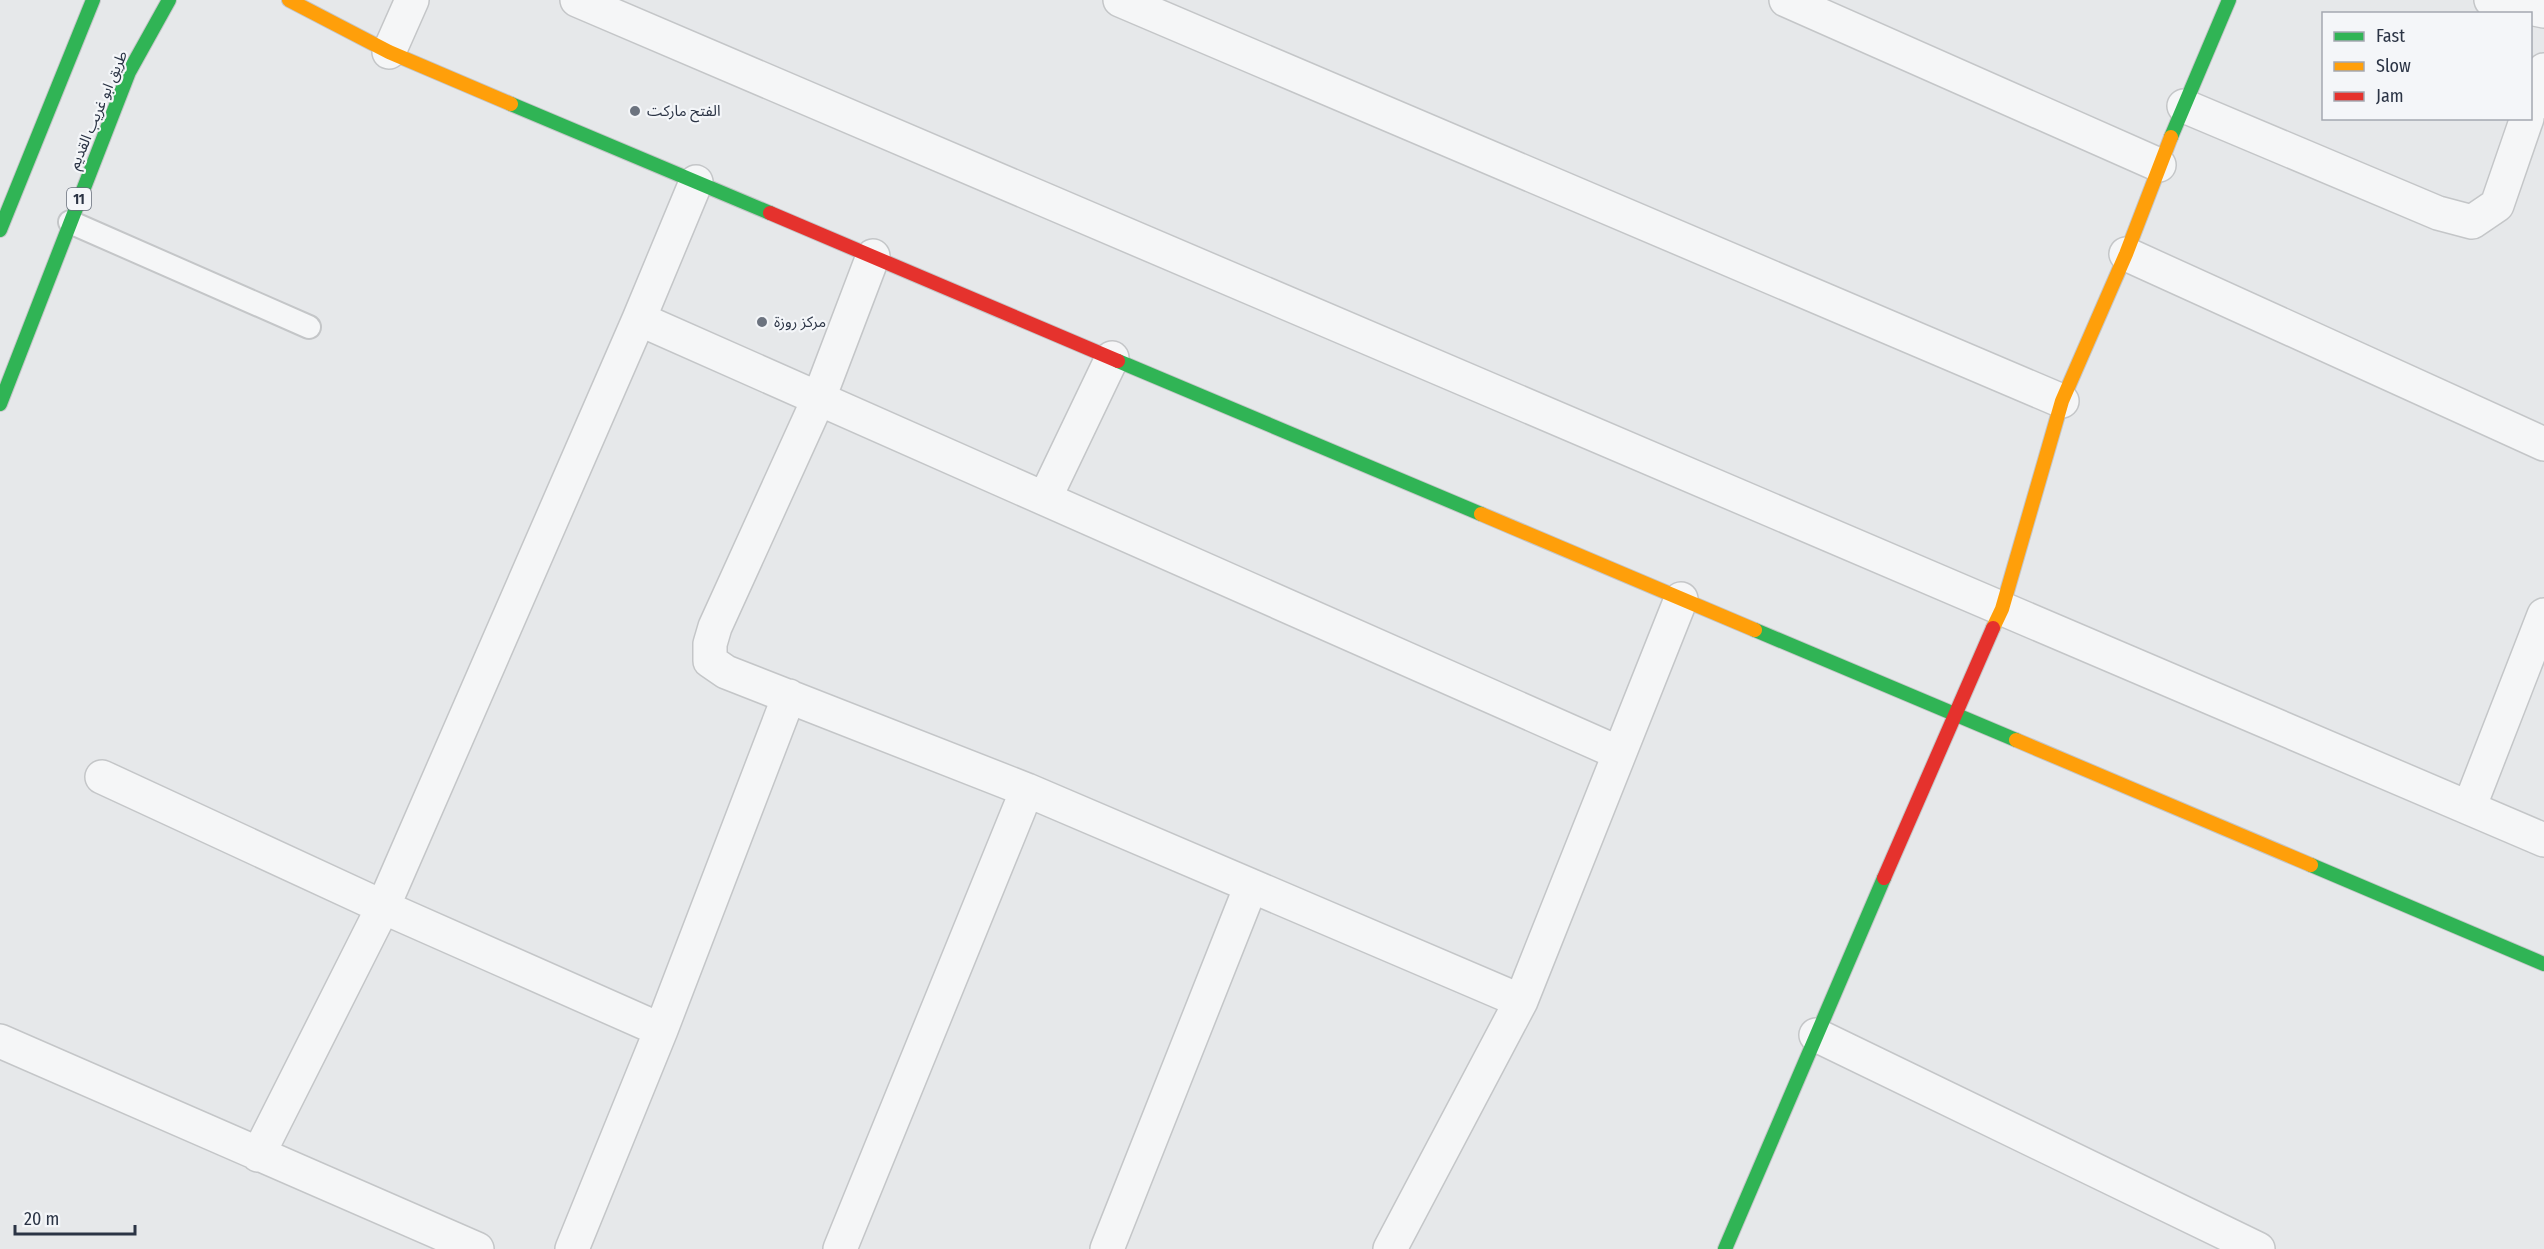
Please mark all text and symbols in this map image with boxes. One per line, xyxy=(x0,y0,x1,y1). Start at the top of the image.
legend xyxy=(2322,12,2532,120)
text: Fast xyxy=(2376,25,2405,47)
street label: طريق ابو غريب القديم xyxy=(65,48,133,173)
text: Slow xyxy=(2376,55,2411,77)
text: Jam xyxy=(2376,85,2404,107)
place label: الفتح ماركت xyxy=(647,102,720,123)
marker: الفتح ماركت xyxy=(628,104,642,118)
road number: 11 xyxy=(67,188,91,210)
place label: مركز روزة xyxy=(774,313,826,331)
marker: مركز روزة xyxy=(755,315,769,329)
scale bar xyxy=(15,1198,135,1236)
text: 20 m xyxy=(24,1208,59,1230)

